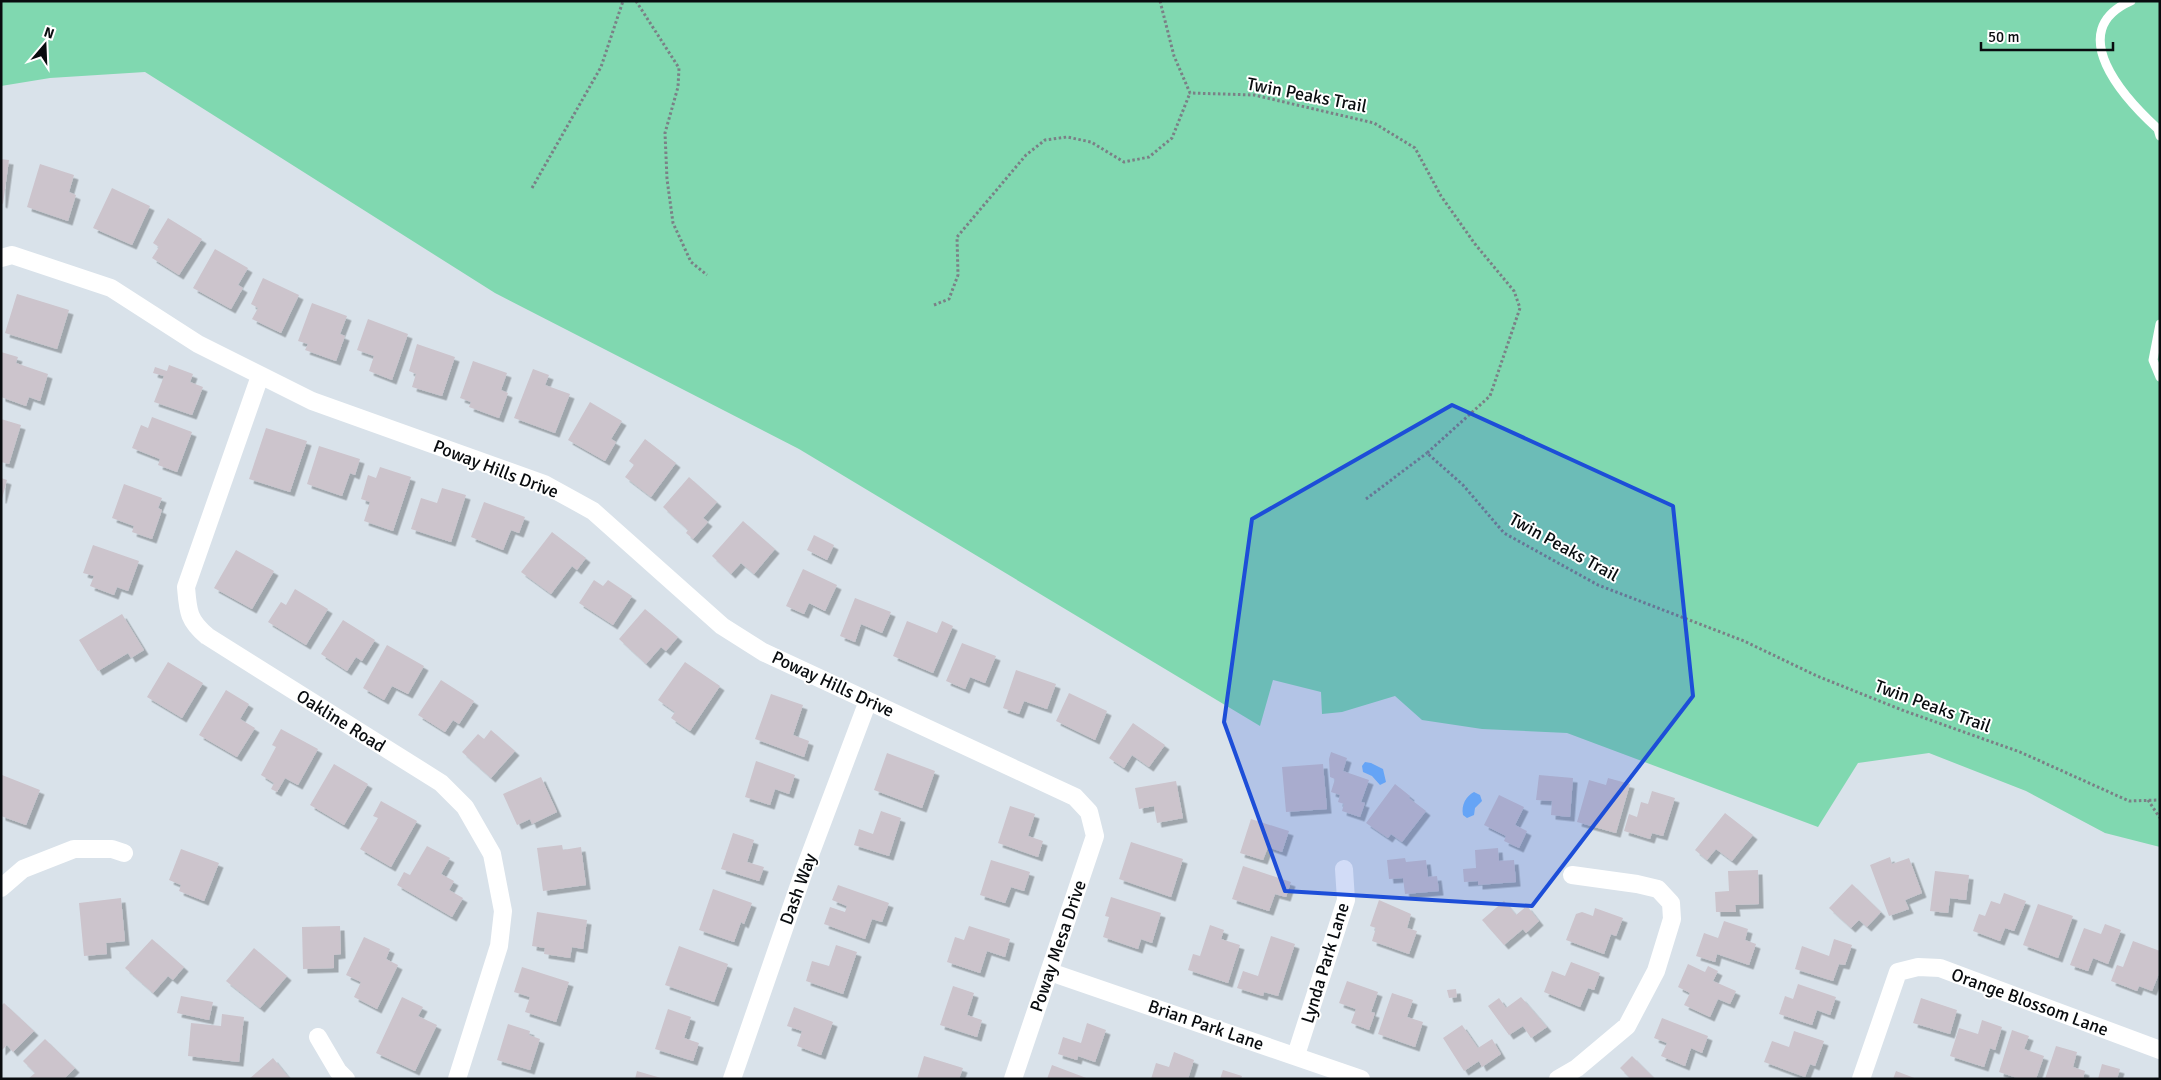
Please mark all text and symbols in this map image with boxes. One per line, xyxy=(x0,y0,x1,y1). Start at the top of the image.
north arrow xyxy=(20,20,70,70)
scale bar xyxy=(1981,20,2114,52)
text: N xyxy=(42,24,56,43)
text: 50 m xyxy=(1988,28,2019,46)
street label: Twin Peaks Trail xyxy=(1245,73,1369,117)
street label: Poway Hills Drive xyxy=(430,435,562,503)
street label: Twin Peaks Trail xyxy=(1505,508,1623,586)
street label: Poway Hills Drive xyxy=(768,646,898,722)
street label: Twin Peaks Trail xyxy=(1872,675,1994,737)
street label: Oakline Road xyxy=(292,685,390,757)
street label: Dash Way xyxy=(775,850,821,928)
street label: Poway Mesa Drive xyxy=(1025,877,1091,1015)
street label: Lynda Park Lane xyxy=(1296,900,1354,1026)
street label: Orange Blossom Lane xyxy=(1948,963,2112,1041)
street label: Brian Park Lane xyxy=(1145,995,1267,1055)

